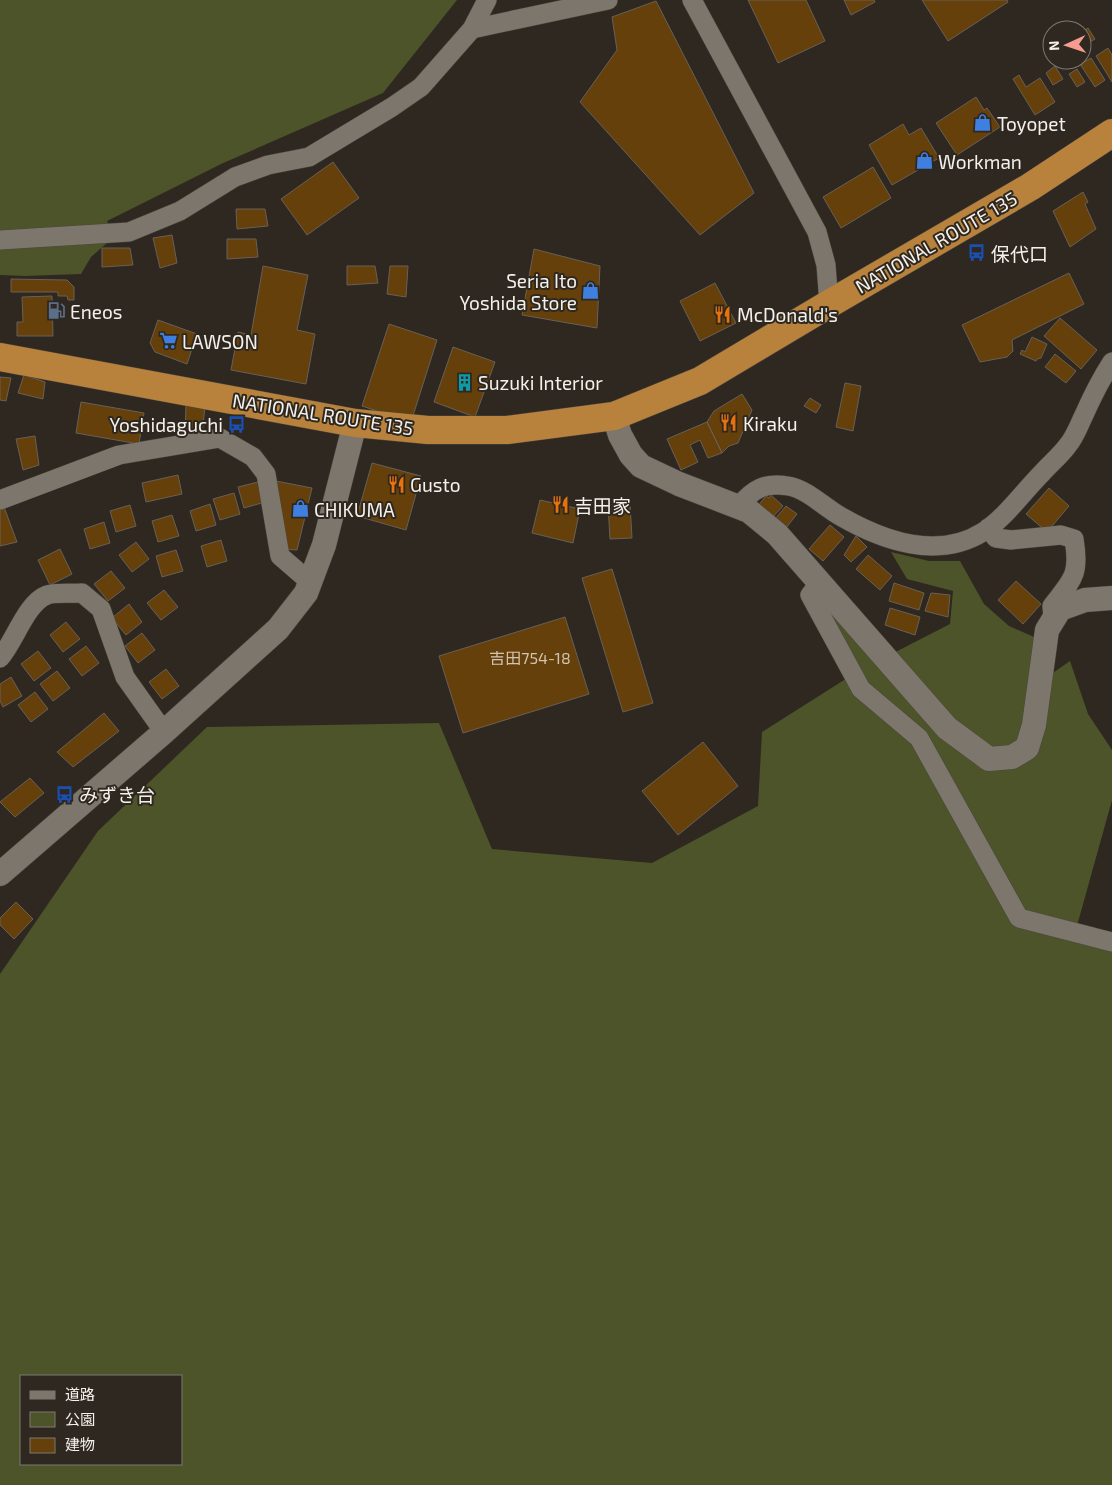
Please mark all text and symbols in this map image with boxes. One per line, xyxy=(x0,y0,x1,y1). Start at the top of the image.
north arrow xyxy=(1042,20,1092,70)
text: N xyxy=(1045,40,1062,51)
place label: Toyopet xyxy=(997,112,1066,135)
shop icon: Toyopet xyxy=(973,113,993,133)
place label: Workman xyxy=(938,150,1022,173)
shop icon: Workman xyxy=(914,151,934,171)
street label: NATIONAL ROUTE 135 xyxy=(851,186,1021,298)
place label: 保代口 xyxy=(991,242,1048,265)
bus stop icon: 保代口 xyxy=(967,243,987,263)
place label: Seria Ito Yoshida Store xyxy=(460,269,577,314)
shop icon: Seria Ito Yoshida Store xyxy=(581,281,601,301)
place label: Eneos xyxy=(70,300,122,323)
fuel station icon: Eneos xyxy=(46,301,66,321)
place label: McDonald's xyxy=(737,303,838,326)
restaurant icon: McDonald's xyxy=(713,304,733,324)
place label: LAWSON xyxy=(182,330,258,353)
supermarket icon: LAWSON xyxy=(158,331,178,351)
place label: Suzuki Interior xyxy=(478,371,603,394)
building icon: Suzuki Interior xyxy=(454,372,474,392)
street label: NATIONAL ROUTE 135 xyxy=(231,388,415,440)
place label: Kiraku xyxy=(743,412,798,435)
place label: Yoshidaguchi xyxy=(109,413,223,436)
restaurant icon: Kiraku xyxy=(719,413,739,433)
bus stop icon: Yoshidaguchi xyxy=(227,414,247,434)
place label: Gusto xyxy=(410,473,460,496)
restaurant icon: Gusto xyxy=(386,474,406,494)
place label: 吉田家 xyxy=(574,494,631,517)
restaurant icon: 吉田家 xyxy=(550,495,570,515)
place label: CHIKUMA xyxy=(314,498,395,521)
shop icon: CHIKUMA xyxy=(290,499,310,519)
house number: 吉田754-18 xyxy=(489,648,571,667)
place label: みずき台 xyxy=(79,783,155,806)
bus stop icon: みずき台 xyxy=(55,784,75,804)
legend xyxy=(20,1375,182,1465)
text: 道路 xyxy=(65,1385,95,1403)
text: 公園 xyxy=(65,1410,95,1428)
text: 建物 xyxy=(65,1435,95,1453)

